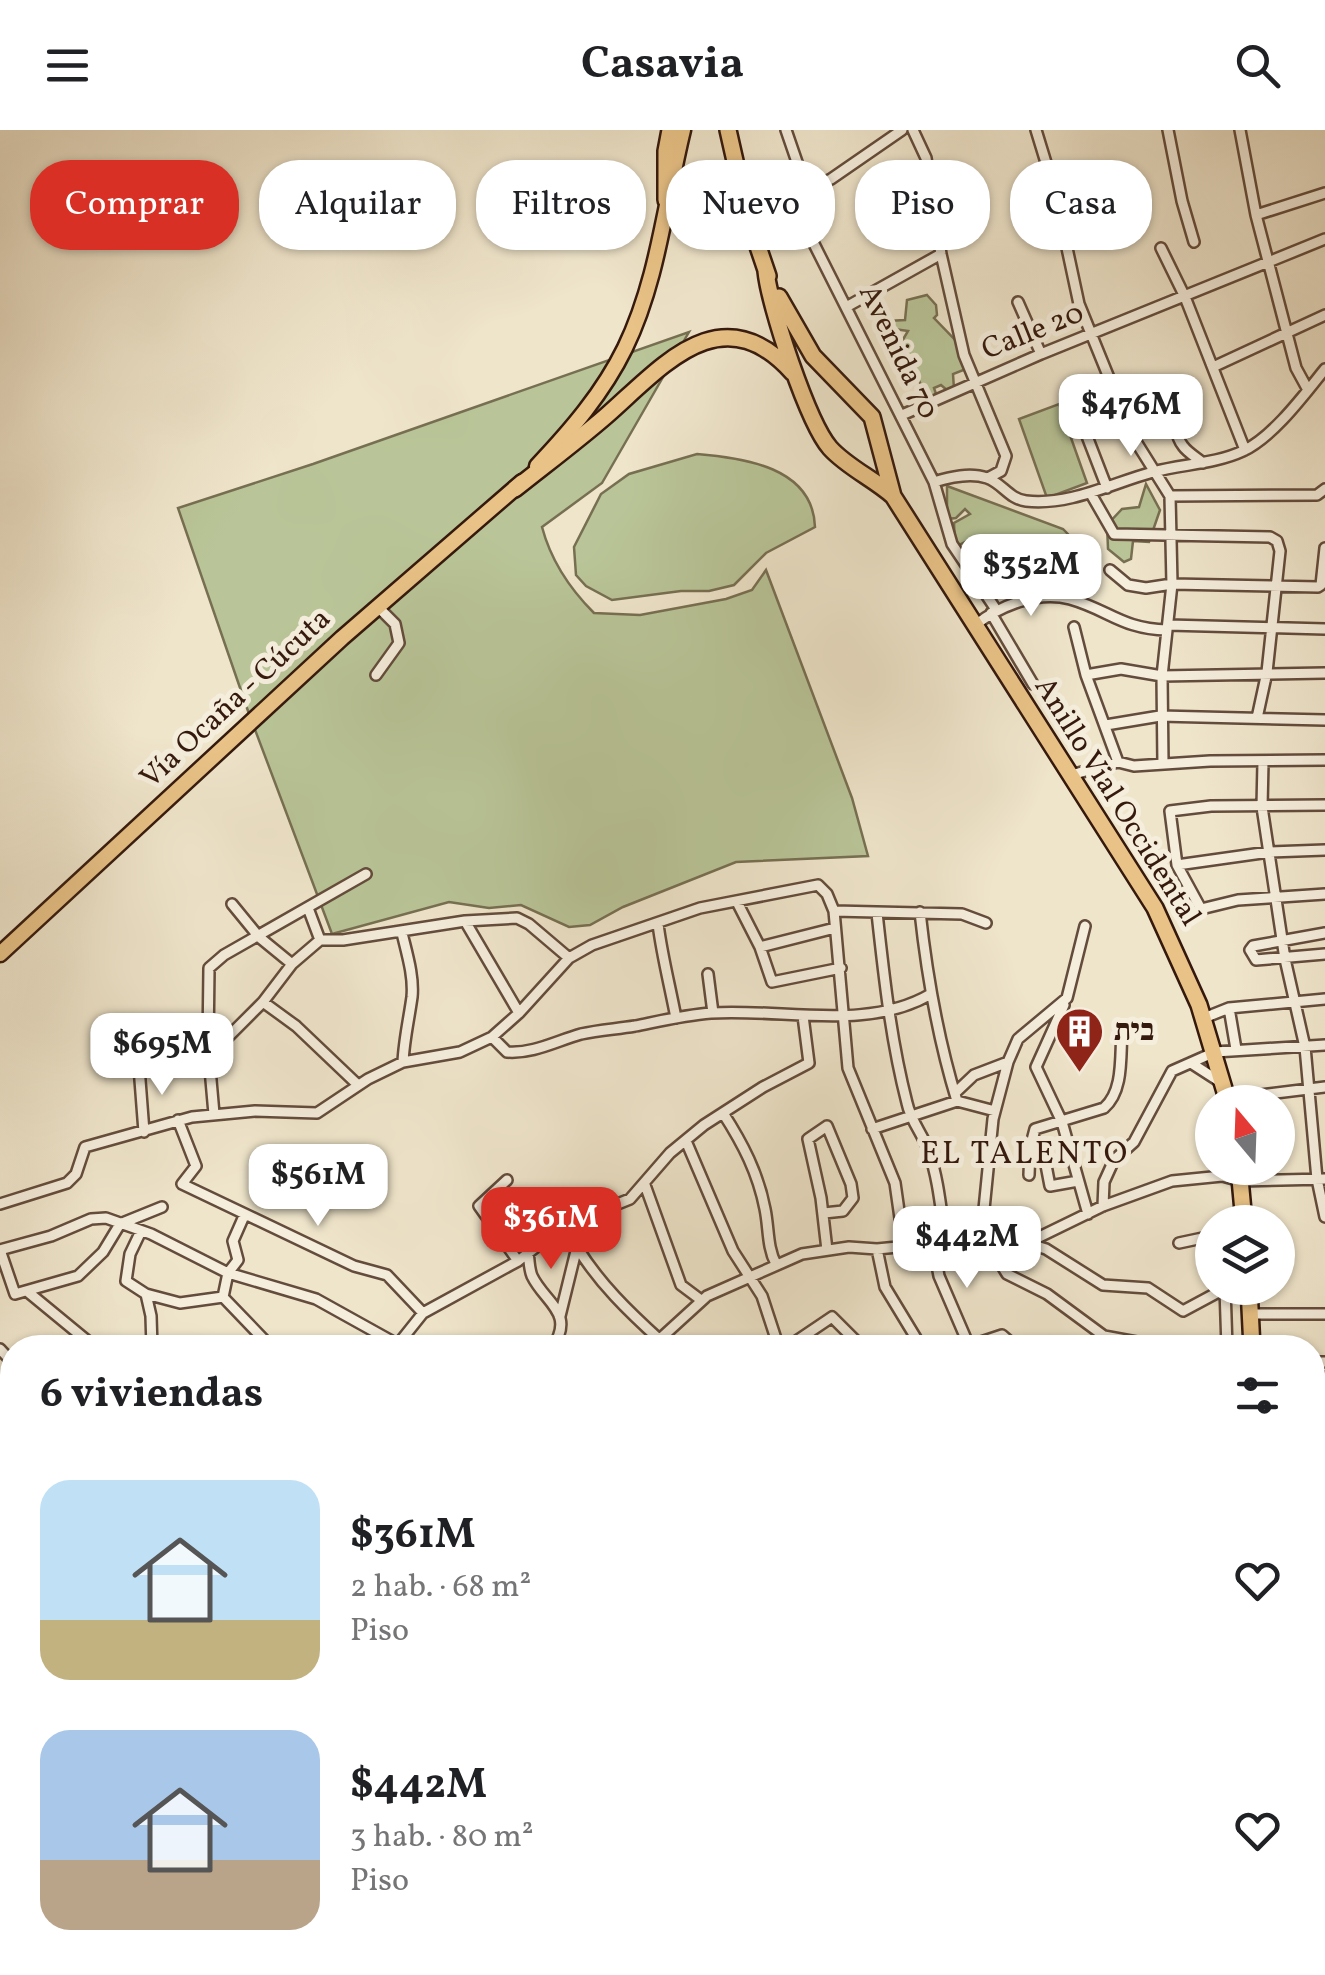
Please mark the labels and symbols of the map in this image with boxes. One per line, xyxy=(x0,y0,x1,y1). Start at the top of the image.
street label: Avenida 70 xyxy=(847,278,949,426)
street label: Calle 20 xyxy=(976,293,1090,371)
pin: $476M xyxy=(1061,374,1201,459)
pin: $352M xyxy=(961,534,1101,619)
street label: Vía Ocaña - Cúcuta xyxy=(131,599,341,799)
street label: Anillo Vial Occidental xyxy=(1023,669,1211,935)
building icon: בית xyxy=(1053,1006,1105,1074)
place label: בית xyxy=(1114,1011,1154,1053)
pin: $695M xyxy=(92,1013,232,1098)
north arrow xyxy=(1195,1085,1295,1185)
district label: EL TALENTO xyxy=(920,1133,1130,1177)
pin: $561M xyxy=(248,1144,388,1229)
pin: $361M xyxy=(481,1187,621,1272)
pin: $442M xyxy=(897,1206,1037,1291)

